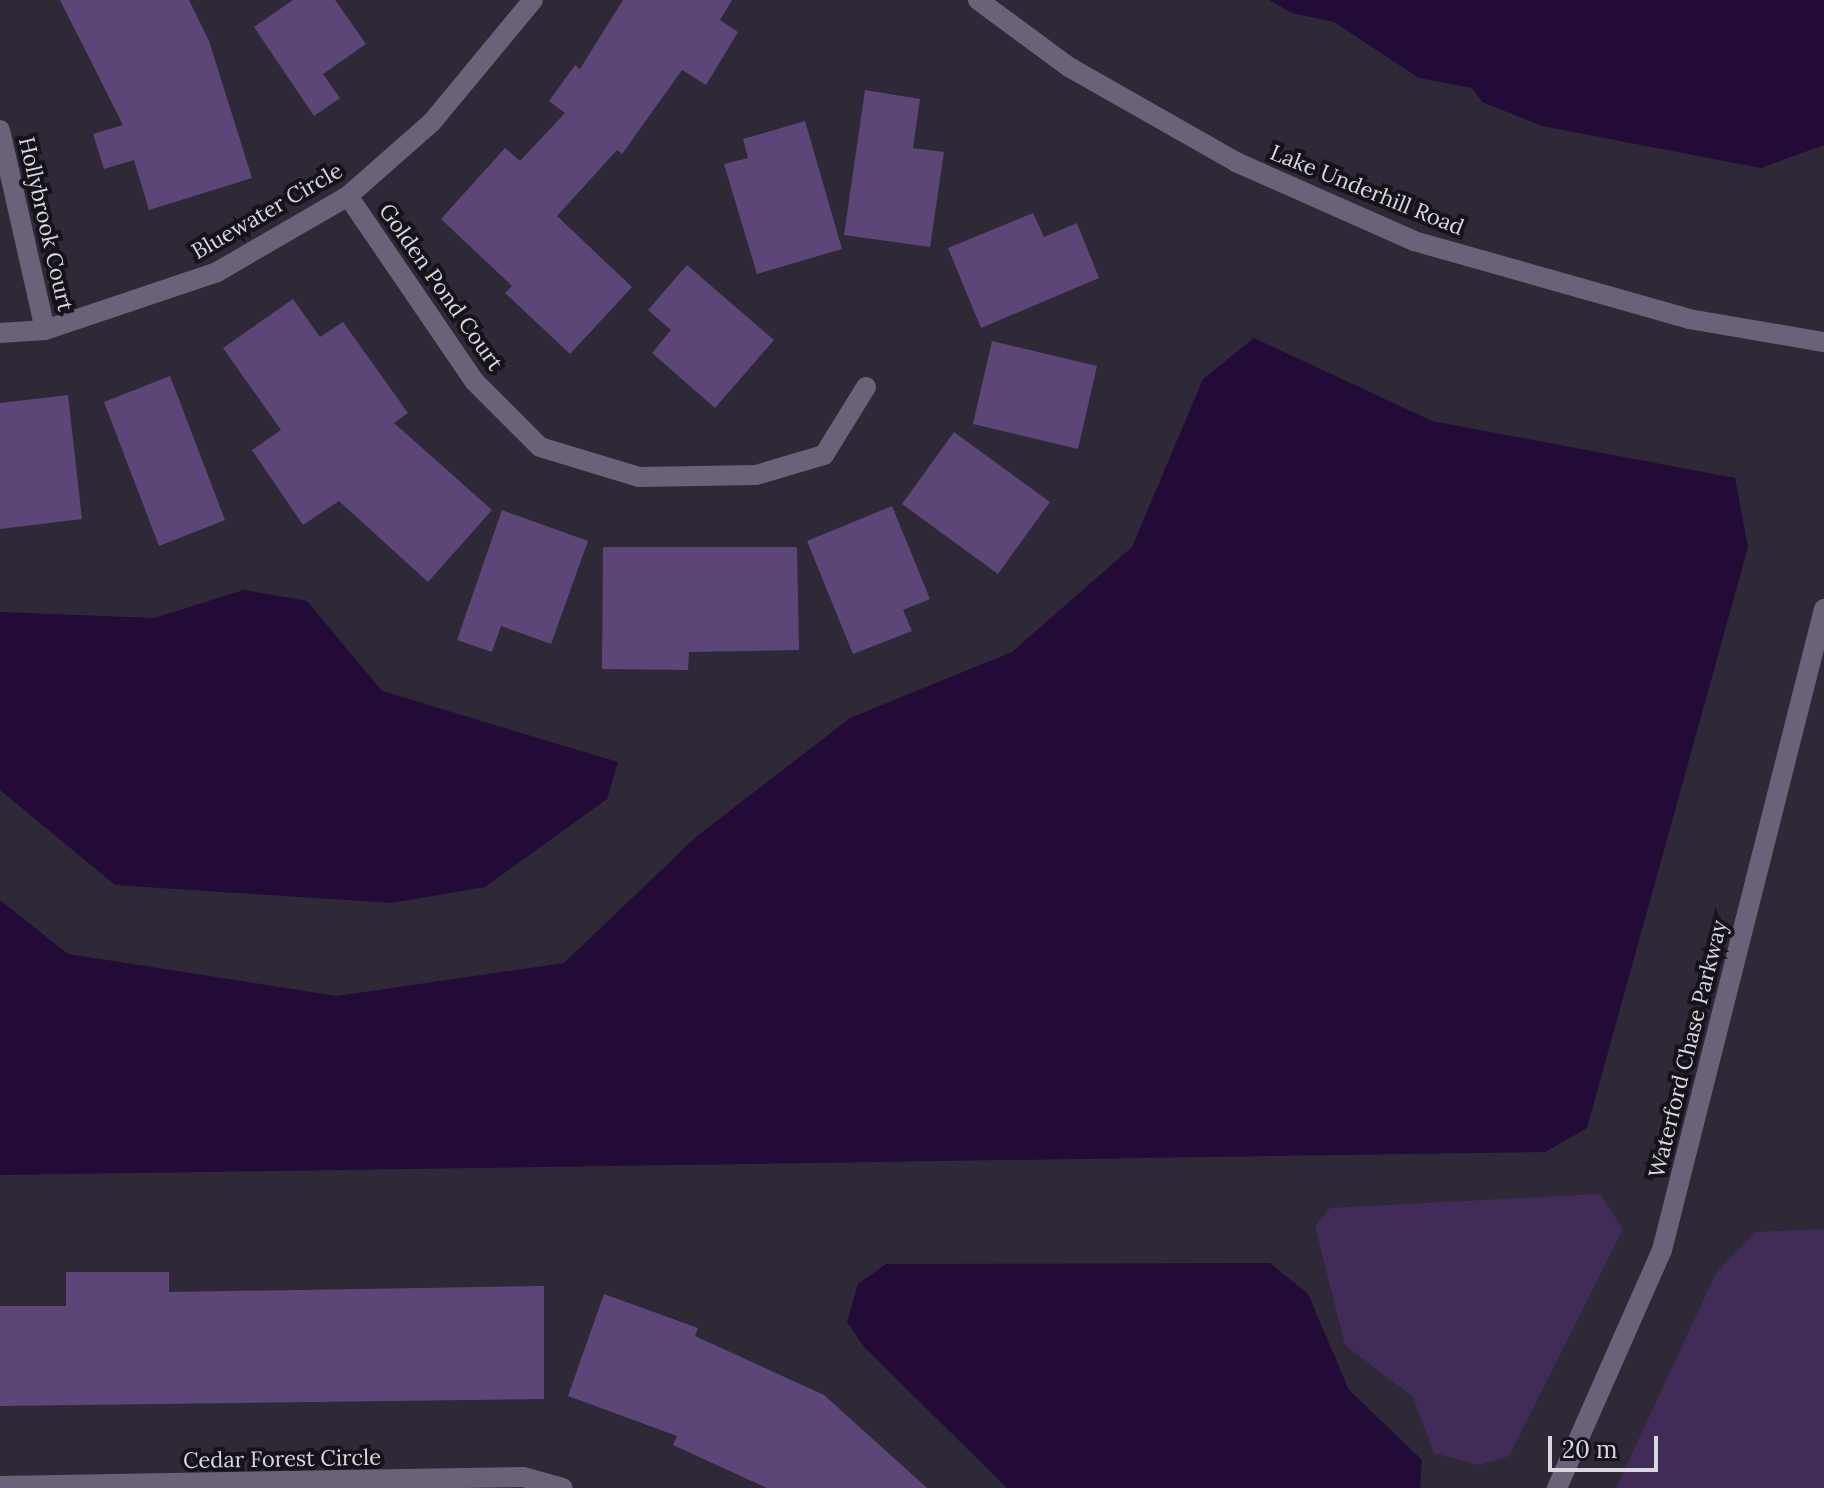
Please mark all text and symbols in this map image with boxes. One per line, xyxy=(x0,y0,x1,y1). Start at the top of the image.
street label: Hollybrook Court xyxy=(13,134,79,314)
street label: Lake Underhill Road xyxy=(1266,139,1468,241)
street label: Bluewater Circle xyxy=(187,157,347,265)
street label: Golden Pond Court xyxy=(373,198,509,376)
street label: Waterford Chase Parkway xyxy=(1643,918,1733,1180)
scale bar xyxy=(1552,1420,1662,1470)
text: 20 m xyxy=(1562,1434,1618,1465)
street label: Cedar Forest Circle xyxy=(183,1444,381,1474)

